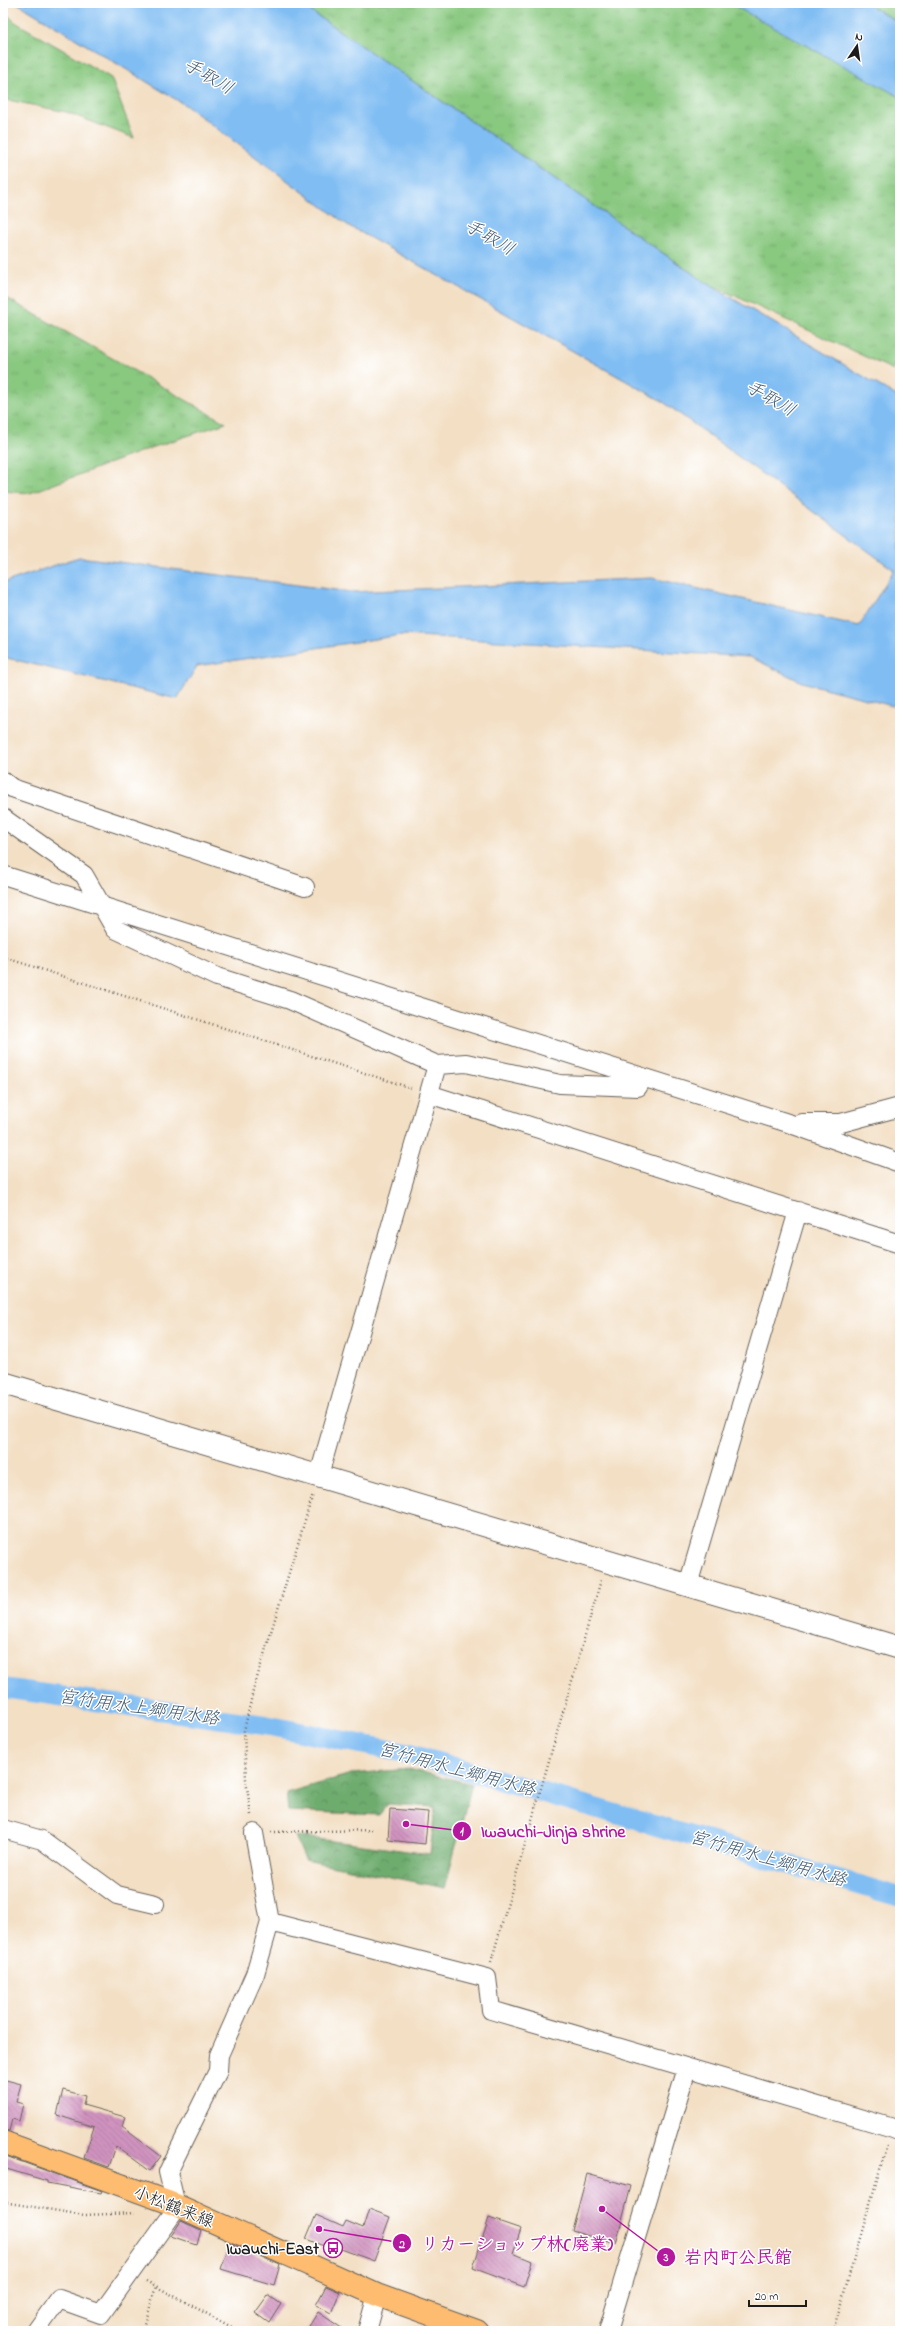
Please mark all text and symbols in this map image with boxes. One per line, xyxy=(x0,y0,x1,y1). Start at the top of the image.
north arrow xyxy=(837,26,877,66)
text: N xyxy=(854,29,864,46)
water label: 手取川 xyxy=(178,53,238,102)
water label: 手取川 xyxy=(459,214,519,263)
water label: 手取川 xyxy=(740,375,800,424)
water label: 宮竹用水上郷用水路 xyxy=(57,1685,222,1733)
water label: 宮竹用水上郷用水路 xyxy=(375,1737,539,1805)
callout: Iwauchi-Jinja shrine xyxy=(452,1816,633,1846)
text: Iwauchi-Jinja shrine xyxy=(481,1820,626,1846)
text: 1 xyxy=(460,1823,464,1841)
water label: 宮竹用水上郷用水路 xyxy=(686,1825,850,1895)
street label: 小松鶴来線 xyxy=(129,2180,218,2235)
callout: リカーショップ林(廃業) xyxy=(392,2228,621,2258)
text: リカーショップ林(廃業) xyxy=(421,2233,614,2259)
text: 2 xyxy=(398,2236,405,2254)
place label: Iwauchi-East xyxy=(226,2237,319,2262)
bus stop icon: Iwauchi-East xyxy=(322,2237,344,2259)
callout: 岩内町公民館 xyxy=(656,2242,800,2272)
text: 岩内町公民館 xyxy=(684,2246,792,2272)
text: 3 xyxy=(663,2249,669,2267)
scale bar xyxy=(749,2282,806,2308)
text: 20 m xyxy=(755,2288,778,2306)

